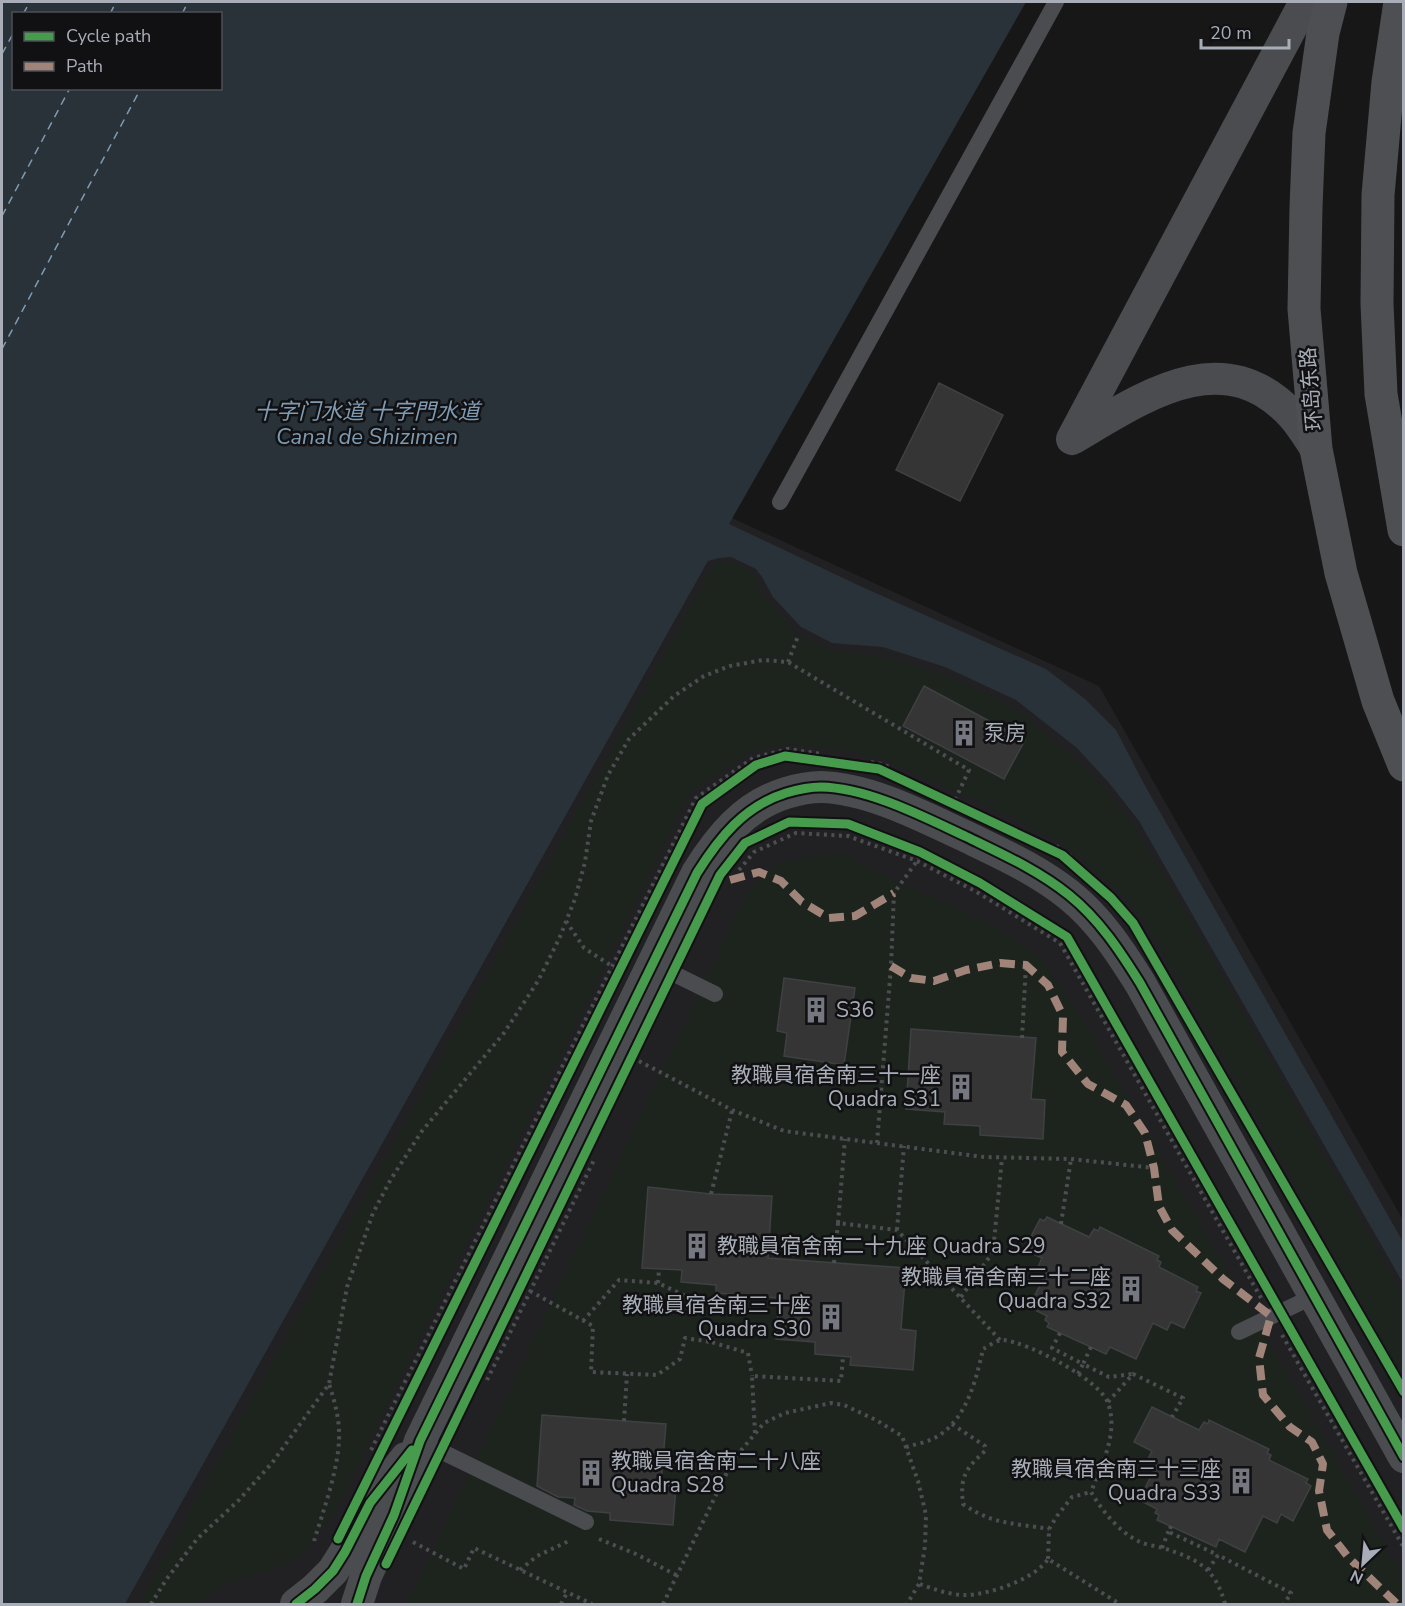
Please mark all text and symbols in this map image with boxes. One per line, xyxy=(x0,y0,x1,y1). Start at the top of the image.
legend xyxy=(12,12,222,90)
scale bar xyxy=(1201,12,1290,50)
text: 20 m xyxy=(1210,21,1252,45)
text: Cycle path xyxy=(66,24,151,48)
text: Path xyxy=(66,54,103,78)
street label: 环岛东路 xyxy=(1293,346,1329,432)
water label: 十字门水道 十字門水道 Canal de Shizimen xyxy=(254,397,483,452)
building icon: 泵房 xyxy=(949,718,979,748)
place label: 泵房 xyxy=(984,719,1026,747)
building icon: S36 xyxy=(801,995,831,1025)
place label: S36 xyxy=(836,996,874,1024)
place label: 教職員宿舍南三十一座 Quadra S31 xyxy=(731,1061,941,1113)
building icon: 教職員宿舍南三十一座 Quadra S31 xyxy=(946,1072,976,1102)
building icon: 教職員宿舍南二十九座 Quadra S29 xyxy=(682,1231,712,1261)
place label: 教職員宿舍南二十九座 Quadra S29 xyxy=(717,1232,1046,1260)
place label: 教職員宿舍南三十二座 Quadra S32 xyxy=(901,1263,1111,1315)
building icon: 教職員宿舍南三十二座 Quadra S32 xyxy=(1116,1274,1146,1304)
place label: 教職員宿舍南三十座 Quadra S30 xyxy=(622,1291,811,1343)
building icon: 教職員宿舍南三十座 Quadra S30 xyxy=(816,1302,846,1332)
place label: 教職員宿舍南二十八座 Quadra S28 xyxy=(611,1447,821,1499)
place label: 教職員宿舍南三十三座 Quadra S33 xyxy=(1011,1455,1221,1507)
building icon: 教職員宿舍南二十八座 Quadra S28 xyxy=(576,1458,606,1488)
building icon: 教職員宿舍南三十三座 Quadra S33 xyxy=(1226,1466,1256,1496)
north arrow xyxy=(1333,1534,1393,1594)
text: N xyxy=(1347,1564,1367,1589)

